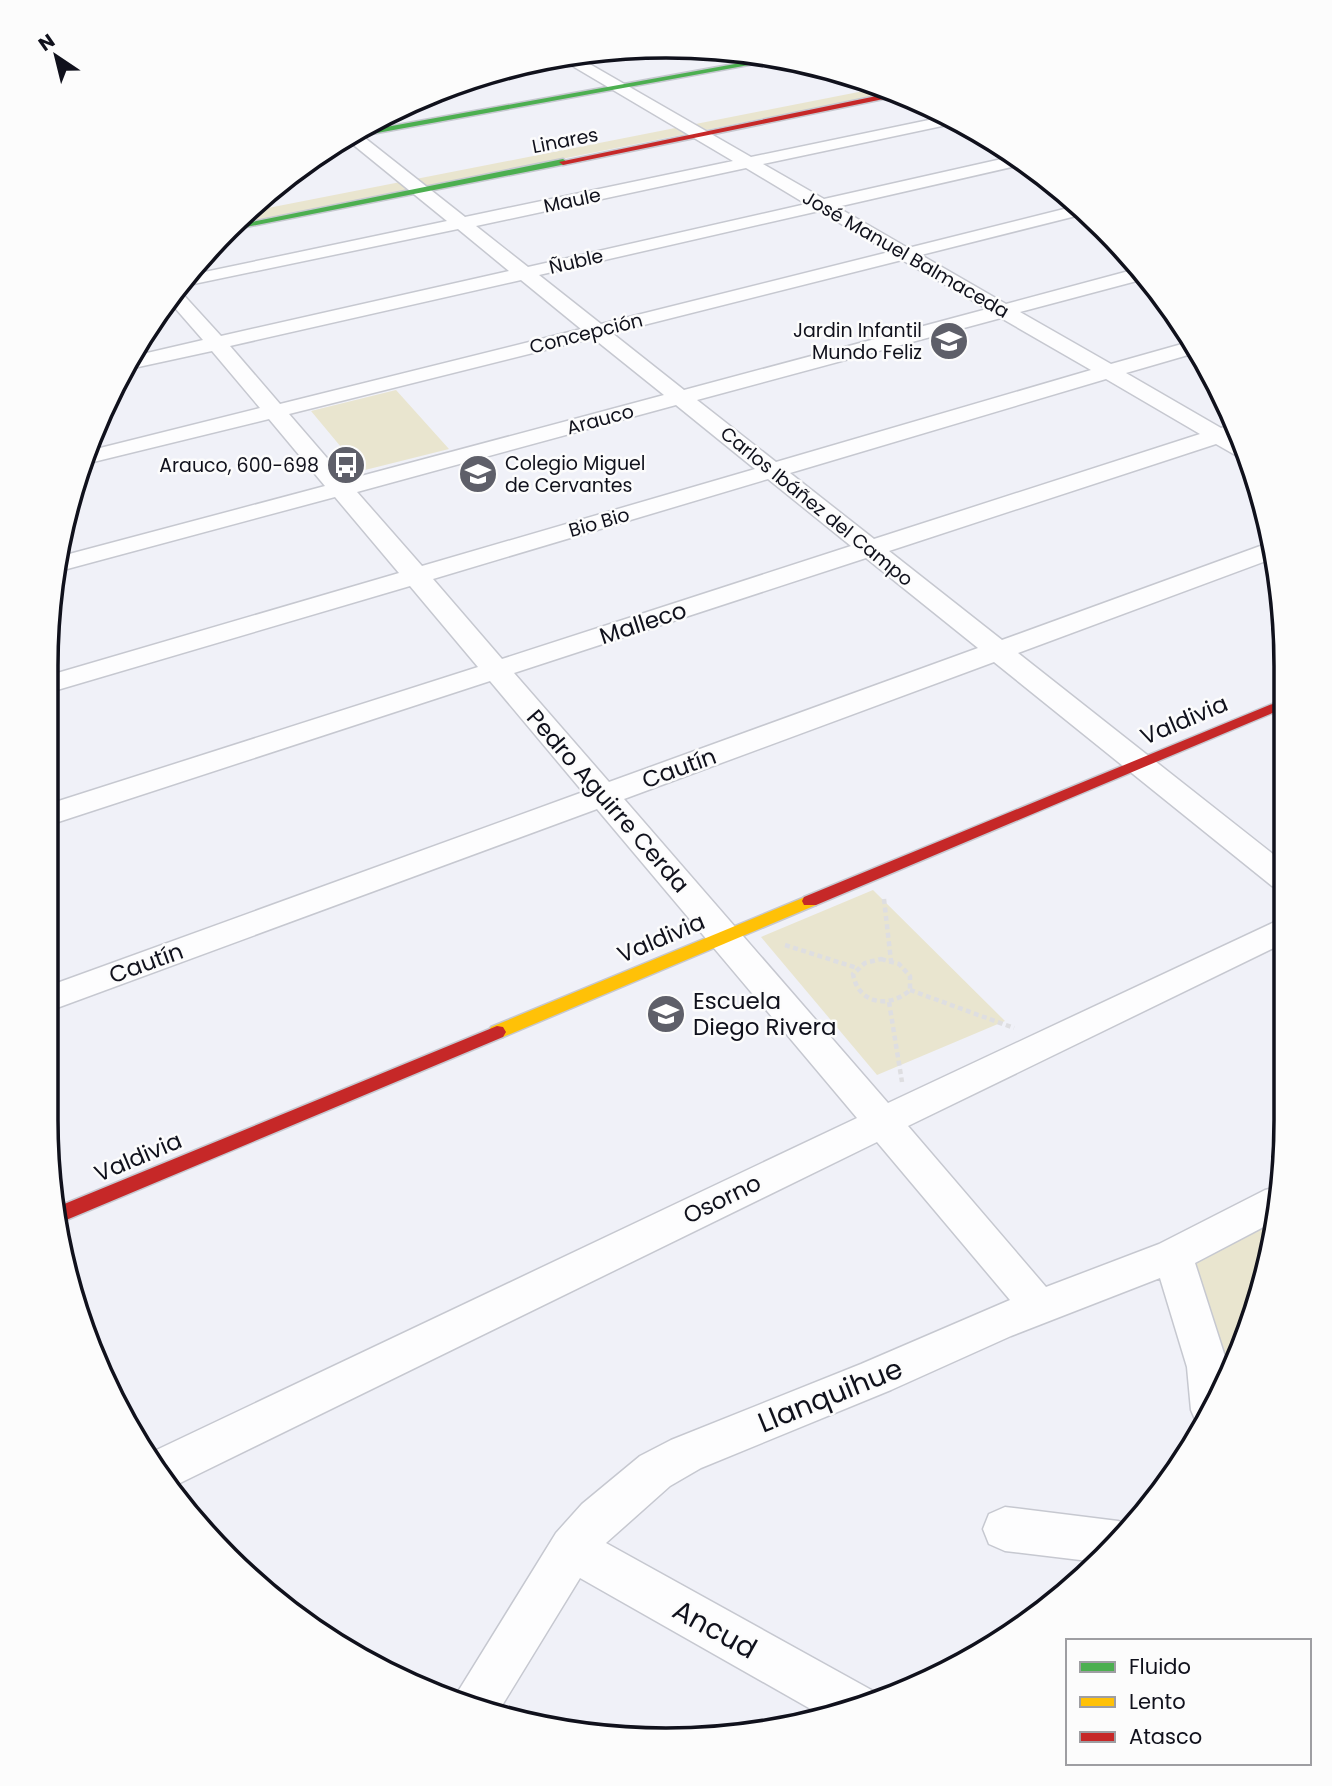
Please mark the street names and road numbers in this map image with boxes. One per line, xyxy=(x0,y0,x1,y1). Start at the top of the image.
street label: Linares xyxy=(530,121,600,160)
street label: Maule xyxy=(541,181,603,220)
street label: José Manuel Balmaceda xyxy=(797,184,1014,325)
street label: Ñuble xyxy=(546,242,606,281)
street label: Concepción xyxy=(527,306,646,361)
street label: Arauco xyxy=(564,398,637,441)
street label: Carlos Ibáñez del Campo xyxy=(715,420,919,593)
street label: Bio Bio xyxy=(566,501,633,544)
street label: Malleco xyxy=(595,594,691,652)
street label: Valdivia xyxy=(1135,687,1233,753)
street label: Pedro Aguirre Cerda xyxy=(519,702,697,900)
street label: Cautín xyxy=(637,740,721,796)
street label: Valdivia xyxy=(612,905,710,971)
street label: Cautín xyxy=(104,935,188,991)
street label: Valdivia xyxy=(89,1124,187,1190)
street label: Osorno xyxy=(678,1166,766,1232)
street label: Llanquihue xyxy=(752,1349,908,1442)
street label: Ancud xyxy=(666,1590,764,1668)

